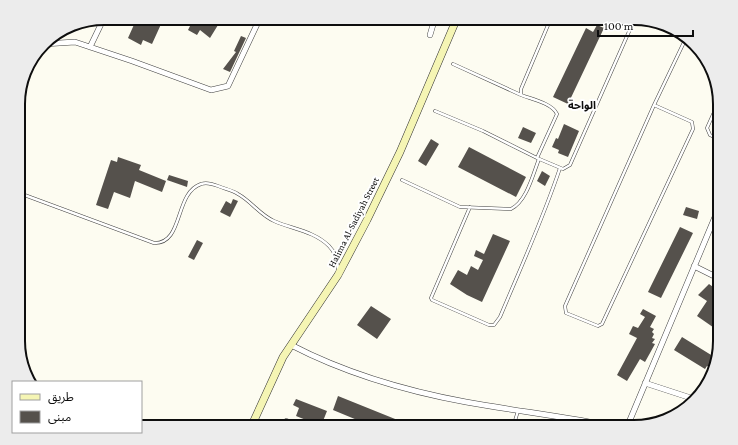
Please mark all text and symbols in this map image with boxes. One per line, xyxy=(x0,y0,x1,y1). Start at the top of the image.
scale bar xyxy=(598,12,693,38)
text: 100 m xyxy=(604,19,634,33)
district label: الواحة xyxy=(568,99,596,112)
street label: Halima Al-Sadiyah Street xyxy=(326,175,381,269)
legend xyxy=(12,381,142,433)
text: طريق xyxy=(48,390,74,405)
text: مبنى xyxy=(48,410,71,424)

